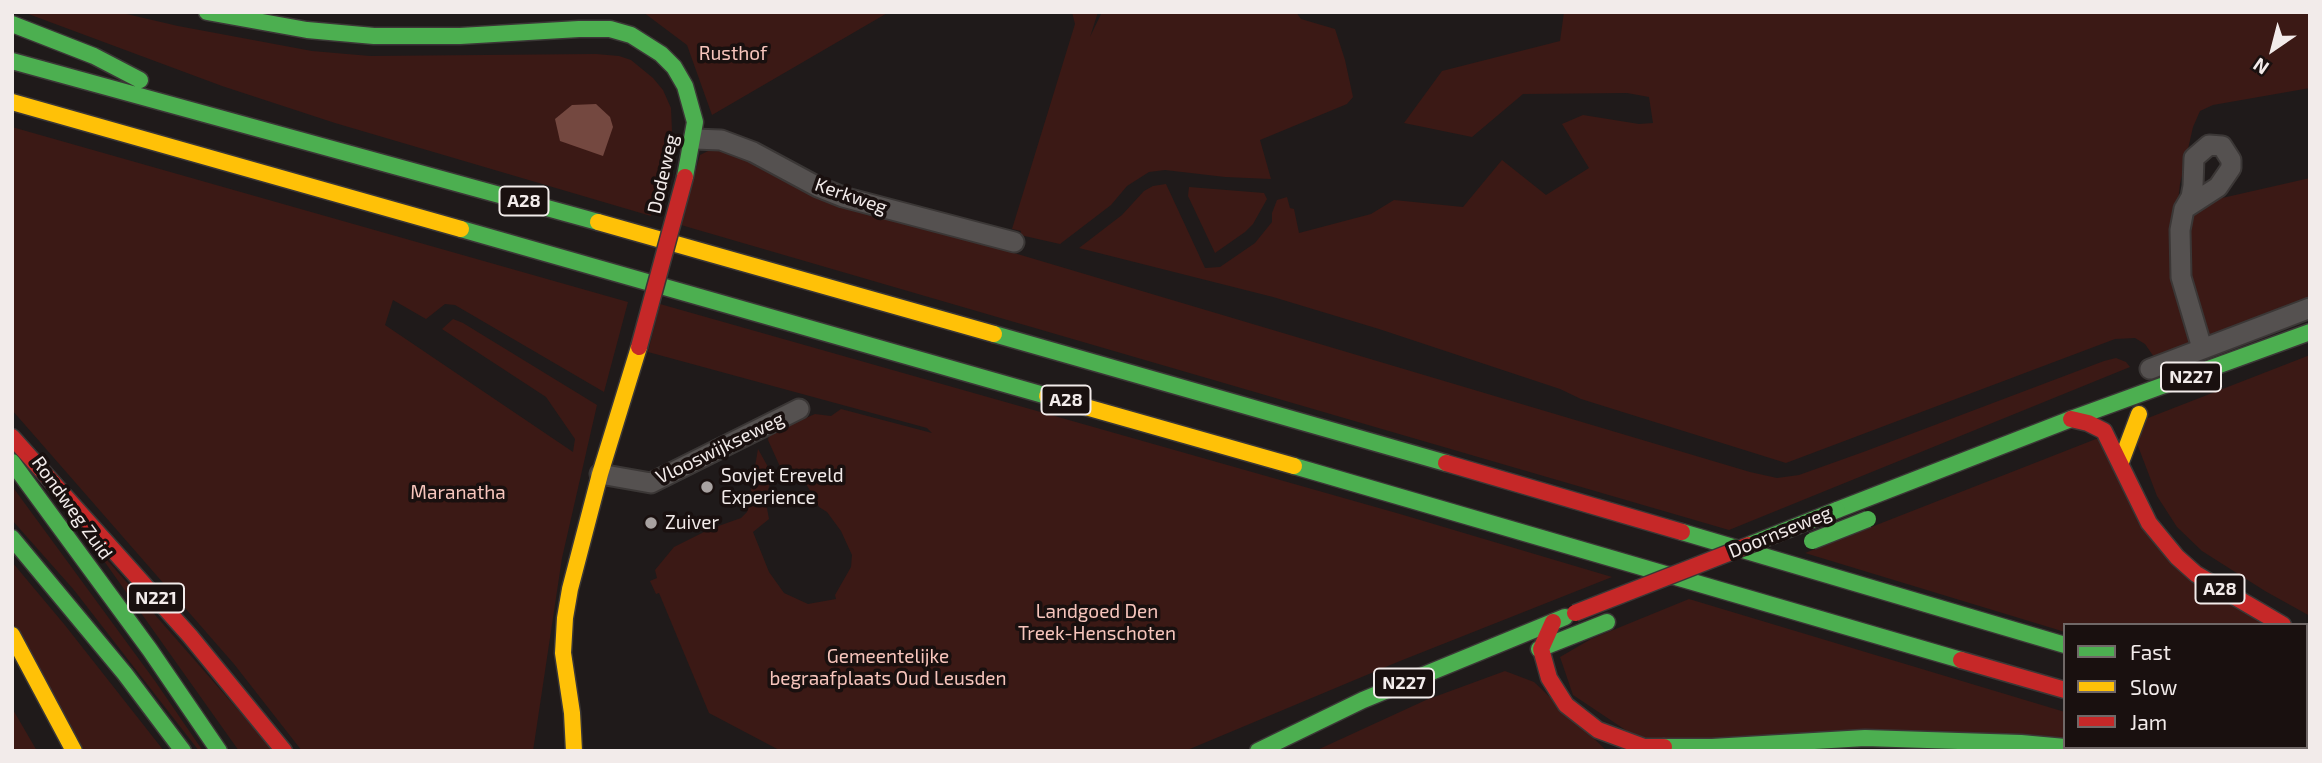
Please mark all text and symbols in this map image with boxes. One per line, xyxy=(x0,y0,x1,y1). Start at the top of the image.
north arrow xyxy=(2238,14,2308,84)
park label: Rusthof xyxy=(699,43,767,65)
text: N xyxy=(2248,53,2273,80)
street label: Dodeweg xyxy=(643,132,683,216)
street label: Kerkweg xyxy=(812,173,890,219)
road number: A28 xyxy=(500,186,548,216)
road number: N227 xyxy=(2161,362,2221,391)
road number: A28 xyxy=(1042,386,1090,414)
street label: Vlooswijkseweg xyxy=(652,407,788,489)
street label: Rondweg Zuid xyxy=(27,452,117,564)
place label: Sovjet Ereveld Experience xyxy=(721,465,844,509)
marker: Sovjet Ereveld Experience xyxy=(699,479,715,495)
park label: Maranatha xyxy=(410,482,506,504)
street label: Doornseweg xyxy=(1725,501,1835,563)
place label: Zuiver xyxy=(665,512,719,534)
marker: Zuiver xyxy=(643,515,659,531)
road number: A28 xyxy=(2196,574,2244,604)
road number: N221 xyxy=(128,584,184,612)
park label: Landgoed Den Treek-Henschoten xyxy=(1018,601,1176,645)
legend xyxy=(2063,623,2308,749)
text: Fast xyxy=(2130,639,2171,664)
park label: Gemeentelijke begraafplaats Oud Leusden xyxy=(769,646,1007,690)
road number: N227 xyxy=(1374,668,1434,698)
text: Slow xyxy=(2130,674,2177,699)
text: Jam xyxy=(2130,709,2167,734)

